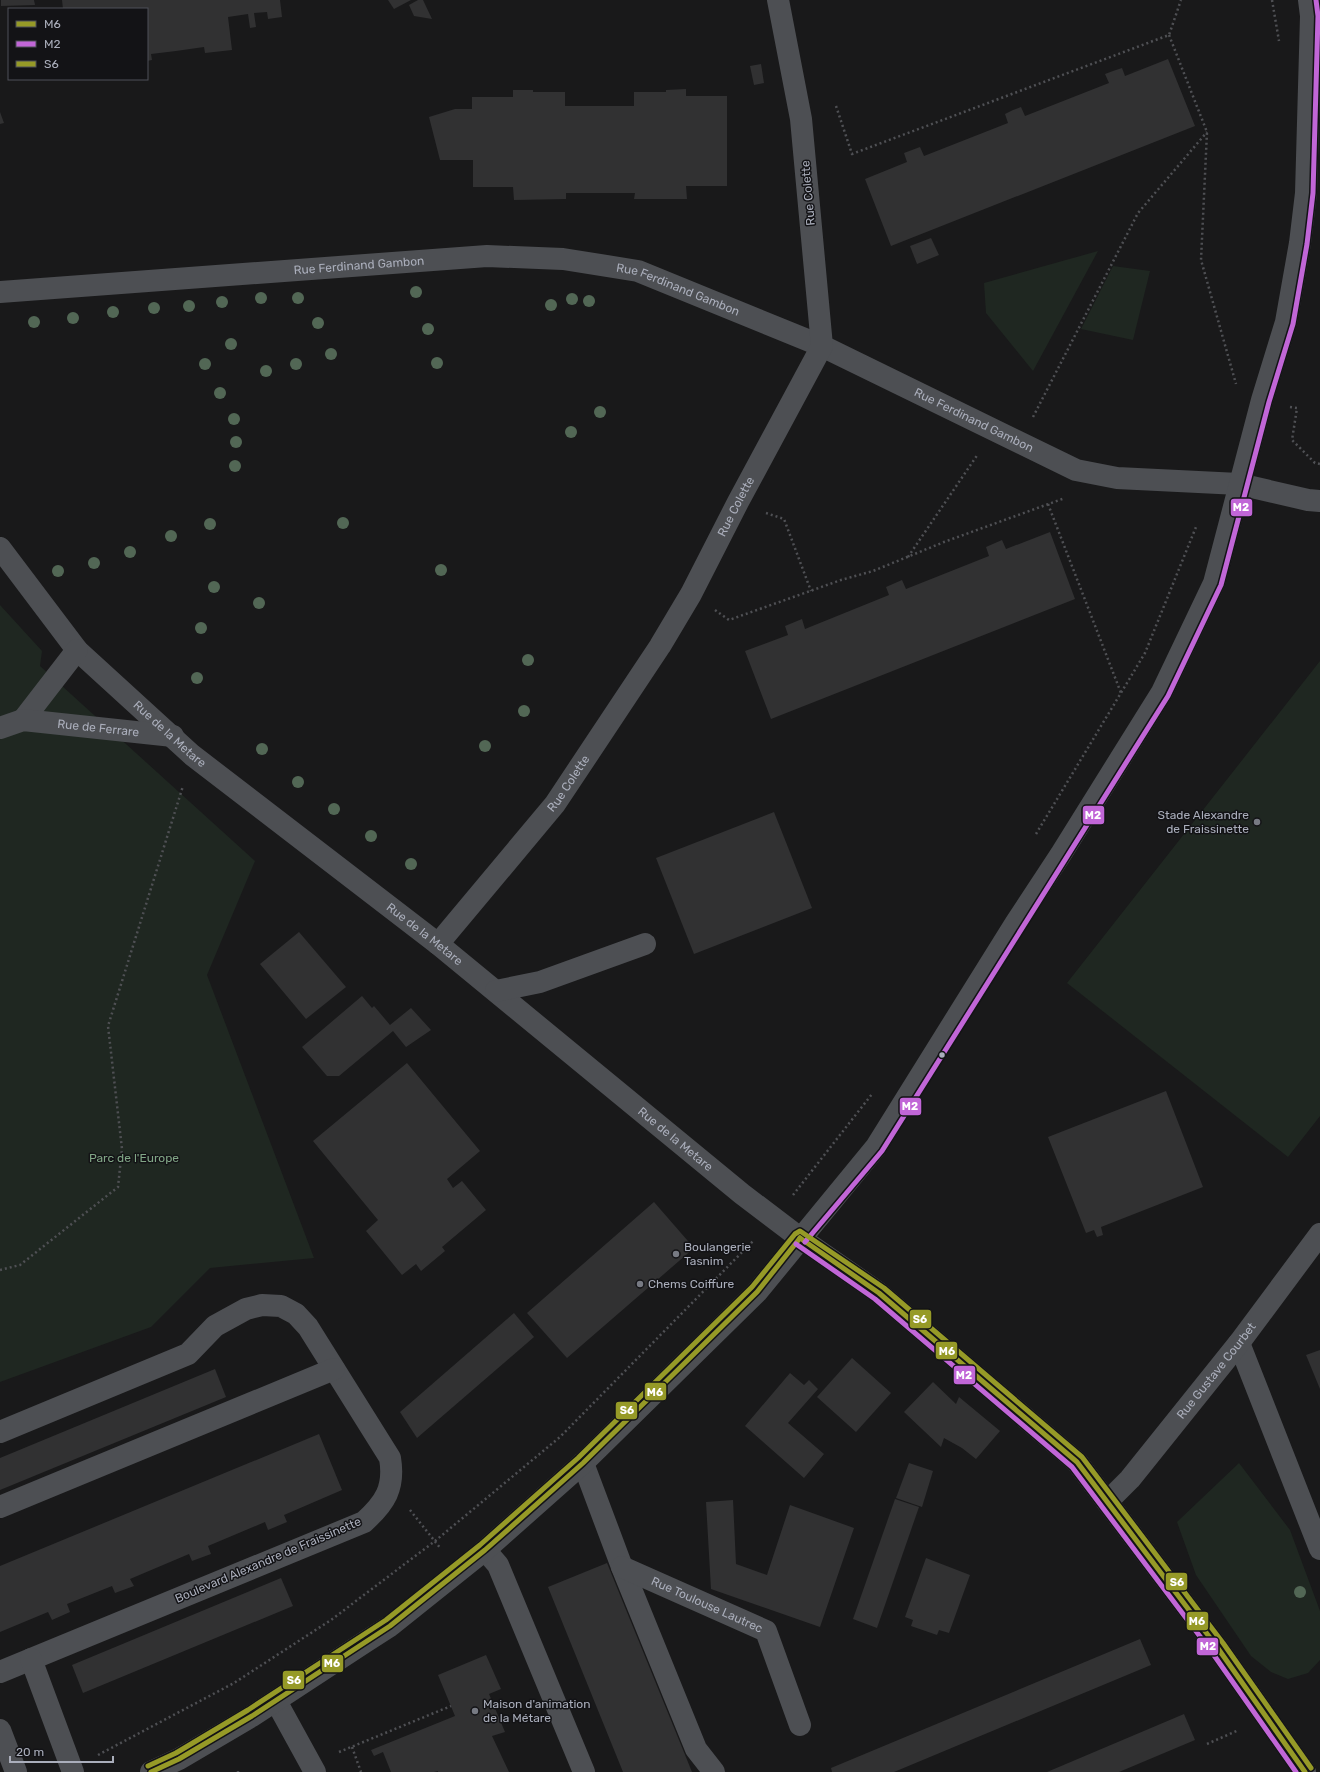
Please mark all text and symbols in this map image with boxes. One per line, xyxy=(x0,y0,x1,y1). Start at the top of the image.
legend xyxy=(8,8,148,80)
text: M6 xyxy=(44,17,61,31)
text: M2 xyxy=(44,37,61,51)
text: S6 xyxy=(44,57,59,71)
street label: Rue Colette xyxy=(798,160,818,226)
street label: Rue Ferdinand Gambon xyxy=(293,254,425,277)
street label: Rue Ferdinand Gambon xyxy=(615,261,742,319)
street label: Rue Ferdinand Gambon xyxy=(912,385,1036,455)
street label: Rue Colette xyxy=(715,474,757,539)
line badge: M2 xyxy=(1230,498,1253,517)
text: M2 xyxy=(1233,501,1249,514)
street label: Rue de la Metare xyxy=(130,698,209,770)
street label: Rue de Ferrare xyxy=(57,717,140,739)
street label: Rue Colette xyxy=(544,752,593,815)
line badge: M2 xyxy=(1082,805,1105,825)
place label: Stade Alexandre de Fraissinette xyxy=(1158,808,1249,836)
text: M2 xyxy=(1085,809,1101,822)
marker: Stade Alexandre de Fraissinette xyxy=(1252,817,1262,827)
street label: Rue de la Metare xyxy=(384,900,466,968)
unlabelled marker xyxy=(937,1050,947,1060)
line badge: M2 xyxy=(899,1097,922,1116)
text: M2 xyxy=(902,1100,918,1113)
street label: Rue de la Metare xyxy=(635,1104,716,1174)
park label: Parc de l'Europe xyxy=(89,1151,179,1165)
place label: Boulangerie Tasnim xyxy=(684,1240,751,1268)
marker: Boulangerie Tasnim xyxy=(671,1249,681,1259)
place label: Chems Coiffure xyxy=(648,1277,734,1291)
marker: Chems Coiffure xyxy=(635,1279,645,1289)
line badge: S6 xyxy=(909,1309,932,1329)
text: S6 xyxy=(913,1313,927,1326)
street label: Rue Gustave Courbet xyxy=(1174,1320,1259,1422)
line badge: M6 xyxy=(935,1341,958,1360)
text: M6 xyxy=(939,1345,955,1358)
line badge: M2 xyxy=(953,1365,976,1385)
text: M2 xyxy=(956,1369,972,1382)
line badge: M6 xyxy=(644,1382,667,1401)
text: M6 xyxy=(647,1386,663,1399)
line badge: S6 xyxy=(615,1401,638,1420)
text: S6 xyxy=(620,1404,634,1417)
street label: Boulevard Alexandre de Fraissinette xyxy=(173,1514,363,1606)
line badge: S6 xyxy=(1165,1572,1188,1591)
street label: Rue Toulouse Lautrec xyxy=(649,1574,765,1636)
text: S6 xyxy=(1170,1576,1184,1589)
line badge: M6 xyxy=(1186,1611,1209,1631)
text: M6 xyxy=(1189,1615,1205,1628)
line badge: M2 xyxy=(1196,1637,1219,1656)
text: M2 xyxy=(1200,1640,1216,1653)
line badge: M6 xyxy=(321,1654,344,1673)
text: M6 xyxy=(324,1657,340,1670)
line badge: S6 xyxy=(282,1670,305,1690)
text: S6 xyxy=(287,1674,301,1687)
place label: Maison d'animation de la Métare xyxy=(483,1697,590,1725)
marker: Maison d'animation de la Métare xyxy=(470,1706,480,1716)
scale bar xyxy=(10,1738,113,1764)
text: 20 m xyxy=(16,1745,44,1759)

